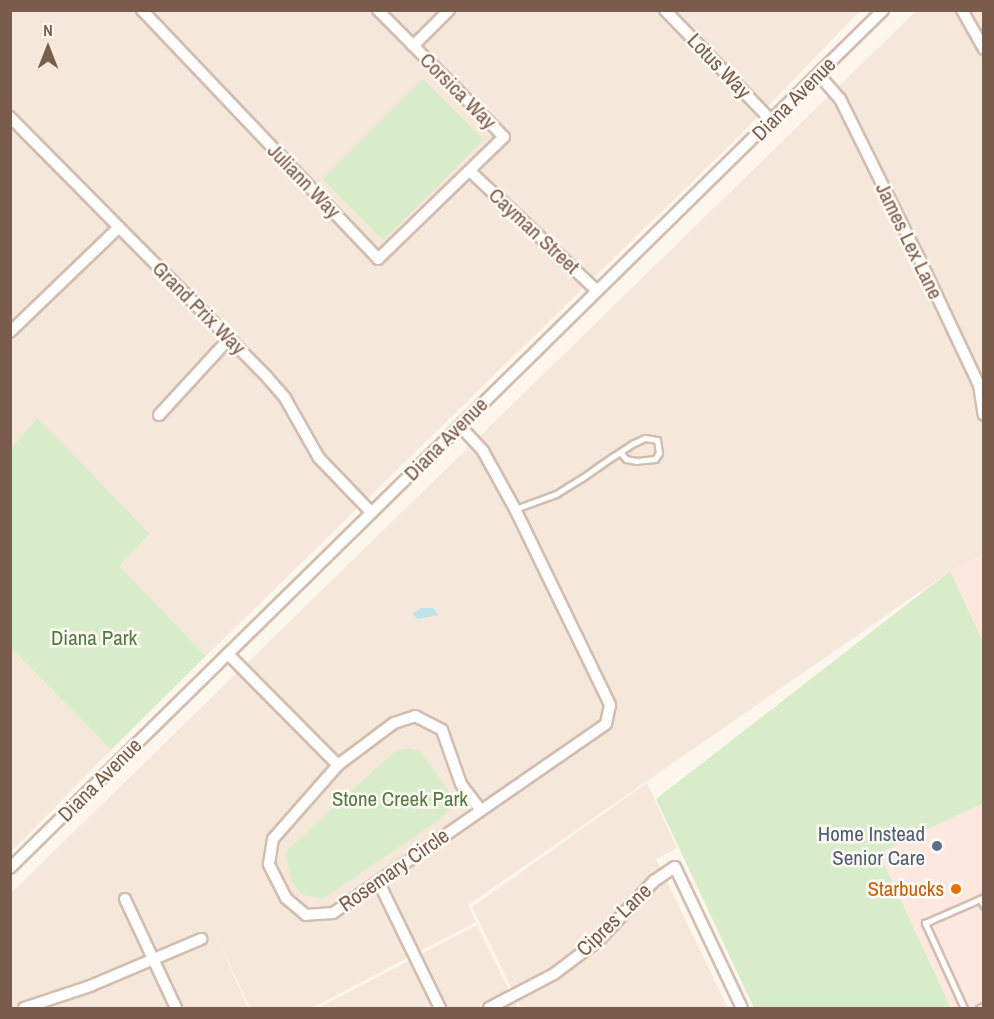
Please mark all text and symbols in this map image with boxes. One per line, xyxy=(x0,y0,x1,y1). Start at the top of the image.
north arrow xyxy=(18,18,78,78)
text: N xyxy=(43,19,53,41)
street label: Lotus Way xyxy=(682,28,756,104)
street label: Corsica Way xyxy=(414,47,502,135)
street label: Diana Avenue xyxy=(747,52,841,146)
street label: Juliann Way xyxy=(262,138,346,224)
street label: James Lex Lane xyxy=(870,179,948,303)
street label: Cayman Street xyxy=(483,183,585,279)
street label: Grand Prix Way xyxy=(147,256,251,360)
street label: Diana Avenue xyxy=(399,392,493,486)
park label: Diana Park xyxy=(51,625,137,651)
street label: Diana Avenue xyxy=(53,733,147,827)
park label: Stone Creek Park xyxy=(332,786,468,812)
place label: Home Instead Senior Care xyxy=(818,821,925,871)
street label: Rosemary Circle xyxy=(334,823,454,917)
marker: Home Instead Senior Care xyxy=(930,839,944,853)
place label: Starbucks xyxy=(867,876,944,902)
street label: Cipres Lane xyxy=(572,878,656,962)
marker: Starbucks xyxy=(949,882,963,896)

